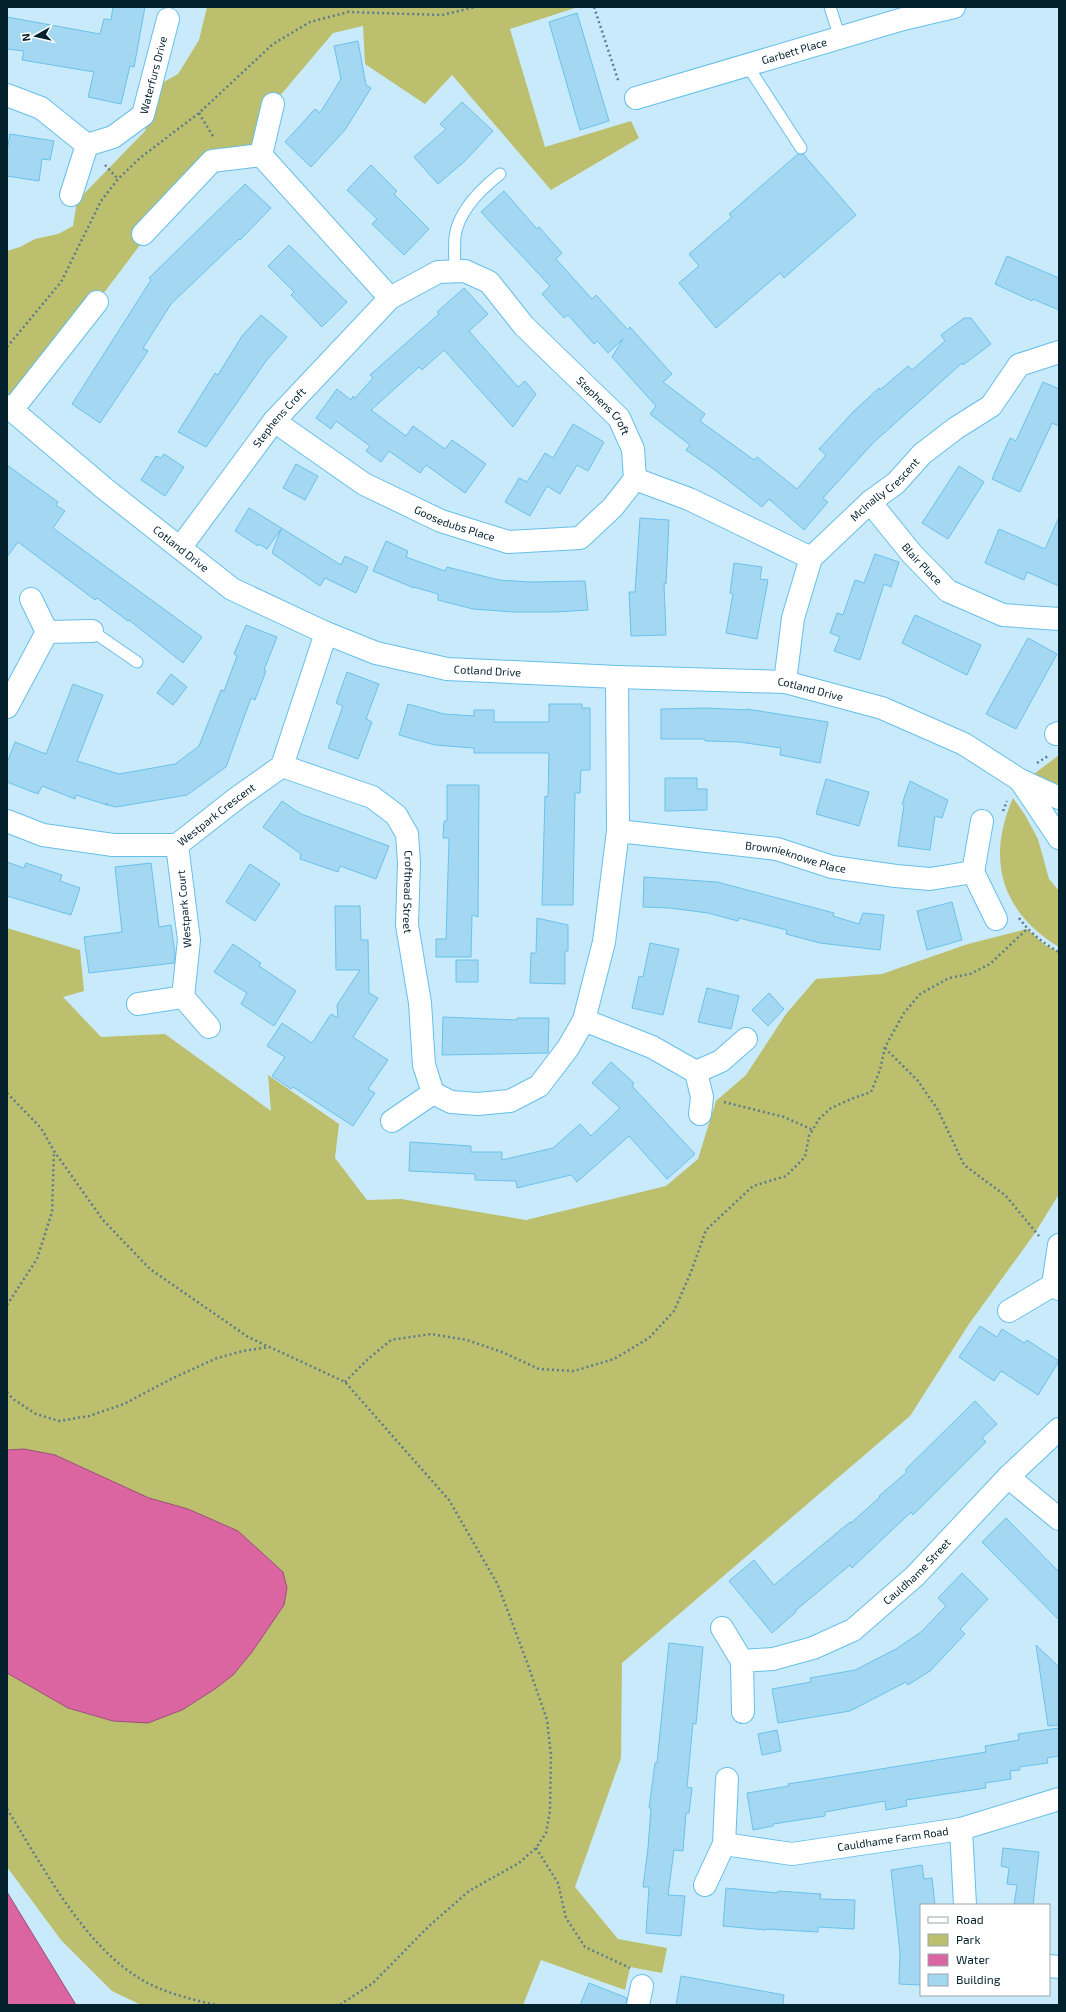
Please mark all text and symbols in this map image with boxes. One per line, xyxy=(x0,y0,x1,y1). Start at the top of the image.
north arrow xyxy=(16,16,56,56)
text: N xyxy=(19,33,33,42)
street label: Waterfurs Drive xyxy=(137,35,169,115)
street label: Garbett Place xyxy=(760,35,828,67)
street label: Stephens Croft xyxy=(574,373,633,437)
street label: Stephens Croft xyxy=(250,385,308,450)
street label: McInally Crescent xyxy=(847,455,922,523)
street label: Goosedubs Place xyxy=(412,502,497,544)
street label: Cotland Drive xyxy=(151,522,212,574)
street label: Blair Place xyxy=(900,540,945,587)
street label: Cotland Drive xyxy=(454,662,522,678)
street label: Cotland Drive xyxy=(777,675,845,703)
street label: Westpark Crescent xyxy=(175,780,257,848)
street label: Brownieknowe Place xyxy=(744,838,847,875)
street label: Crofthead Street xyxy=(401,850,416,934)
street label: Westpark Court xyxy=(174,870,193,949)
street label: Cauldhame Street xyxy=(880,1535,953,1607)
street label: Cauldhame Farm Road xyxy=(836,1824,949,1853)
legend xyxy=(920,1904,1050,1996)
text: Road xyxy=(956,1912,984,1926)
text: Park xyxy=(956,1932,981,1946)
text: Water xyxy=(956,1952,990,1966)
text: Building xyxy=(956,1972,1001,1986)

